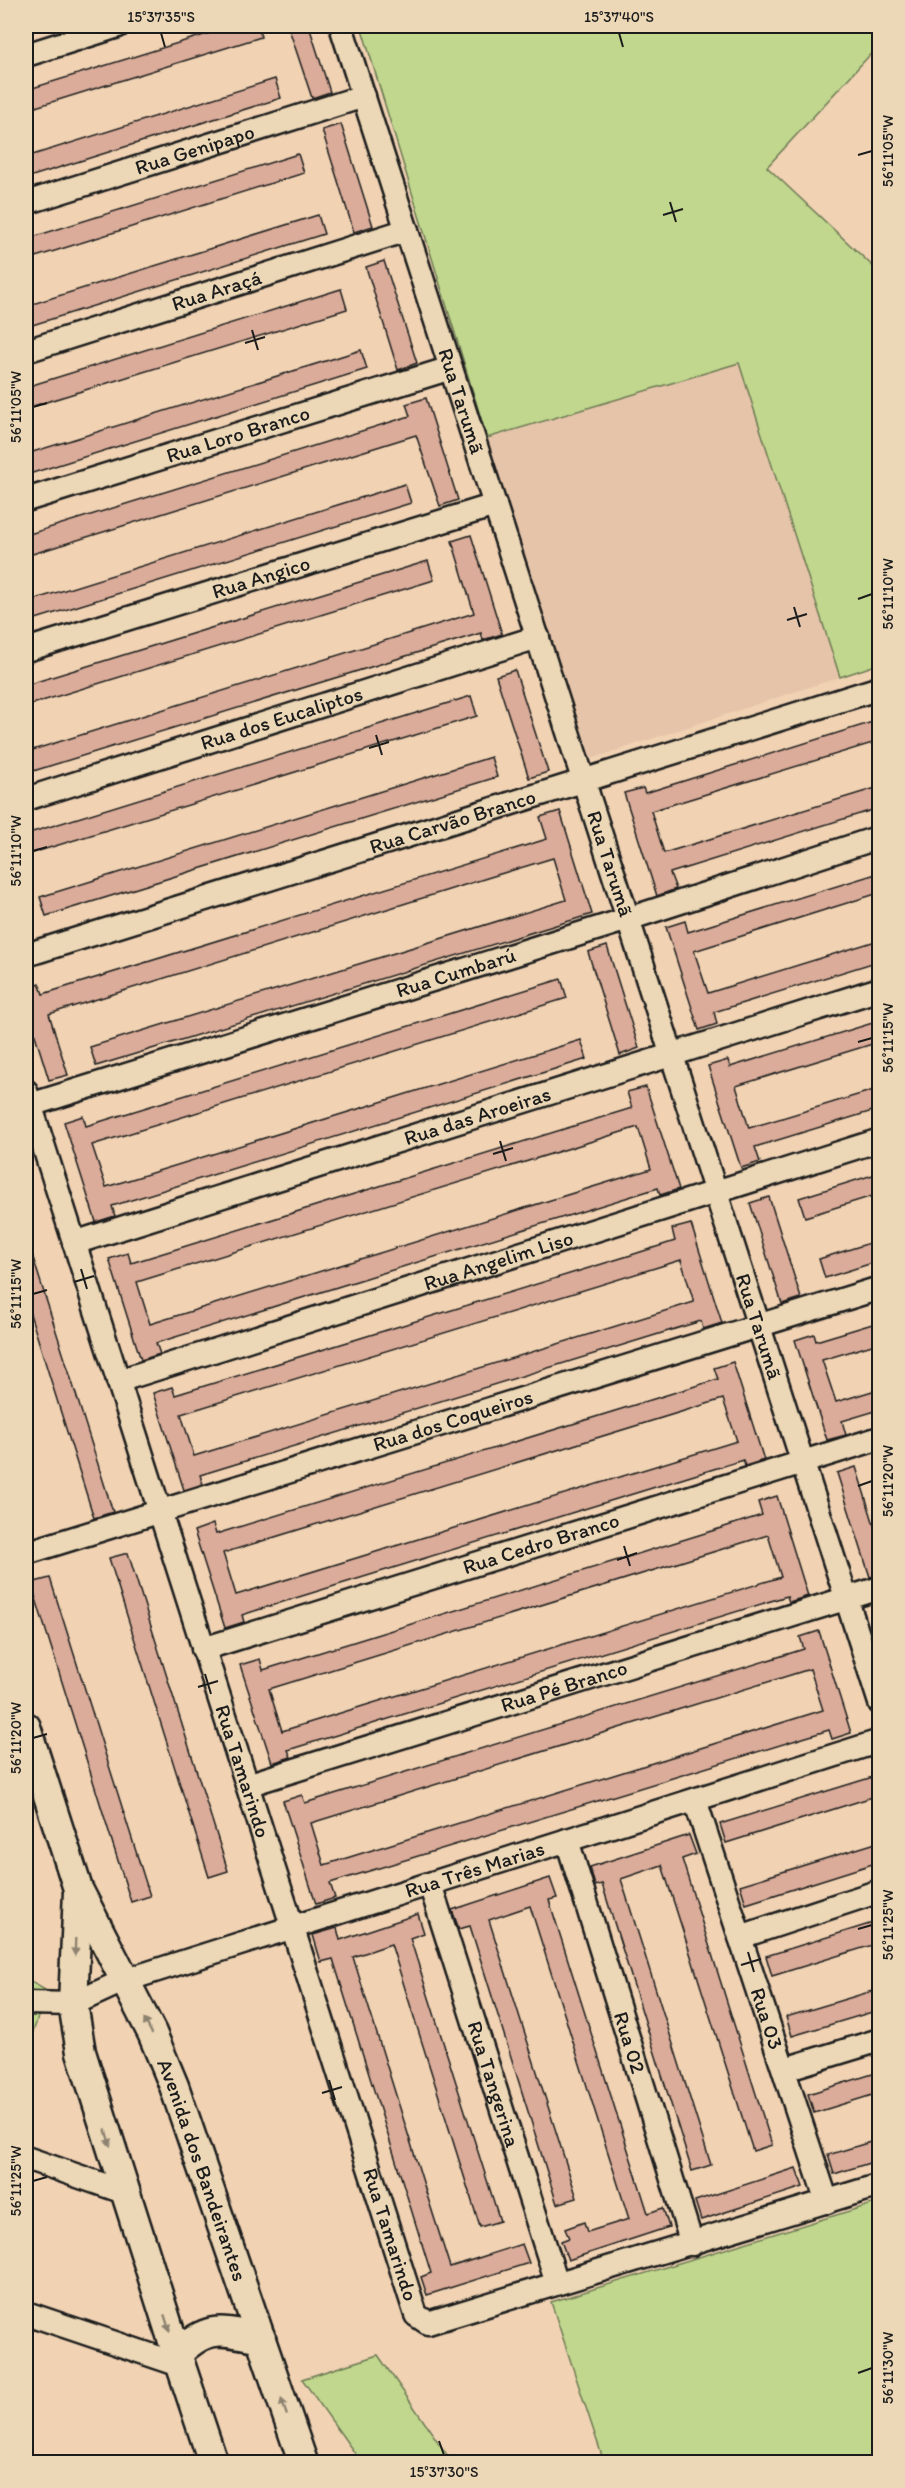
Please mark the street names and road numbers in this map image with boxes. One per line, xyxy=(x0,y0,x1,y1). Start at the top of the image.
street label: Rua Genipapo xyxy=(132,119,257,180)
street label: Rua Araçá xyxy=(168,264,265,316)
street label: Rua Tarumã xyxy=(433,345,491,457)
street label: Rua Loro Branco xyxy=(163,400,313,468)
street label: Rua Angico xyxy=(209,550,313,604)
street label: Rua dos Eucaliptos xyxy=(197,680,366,755)
street label: Rua Carvão Branco xyxy=(366,783,539,859)
street label: Rua Tarumã xyxy=(582,807,639,920)
street label: Rua Cumbarú xyxy=(393,942,519,1002)
street label: Rua das Aroeiras xyxy=(401,1081,554,1150)
street label: Rua Angelim Liso xyxy=(420,1225,576,1296)
street label: Rua Tarumã xyxy=(731,1270,788,1383)
street label: Rua dos Coqueiros xyxy=(370,1383,536,1457)
street label: Rua Cedro Branco xyxy=(459,1507,622,1579)
street label: Rua Pé Branco xyxy=(498,1654,630,1717)
street label: Rua Tamarindo xyxy=(210,1702,276,1841)
street label: Rua Três Marias xyxy=(402,1835,547,1903)
street label: Rua 03 xyxy=(745,1984,789,2053)
street label: Rua 02 xyxy=(609,2008,651,2076)
street label: Rua Tangerina xyxy=(462,2018,526,2150)
street label: Avenida dos Bandeirantes xyxy=(152,2055,253,2284)
street label: Rua Tamarindo xyxy=(358,2165,424,2304)

